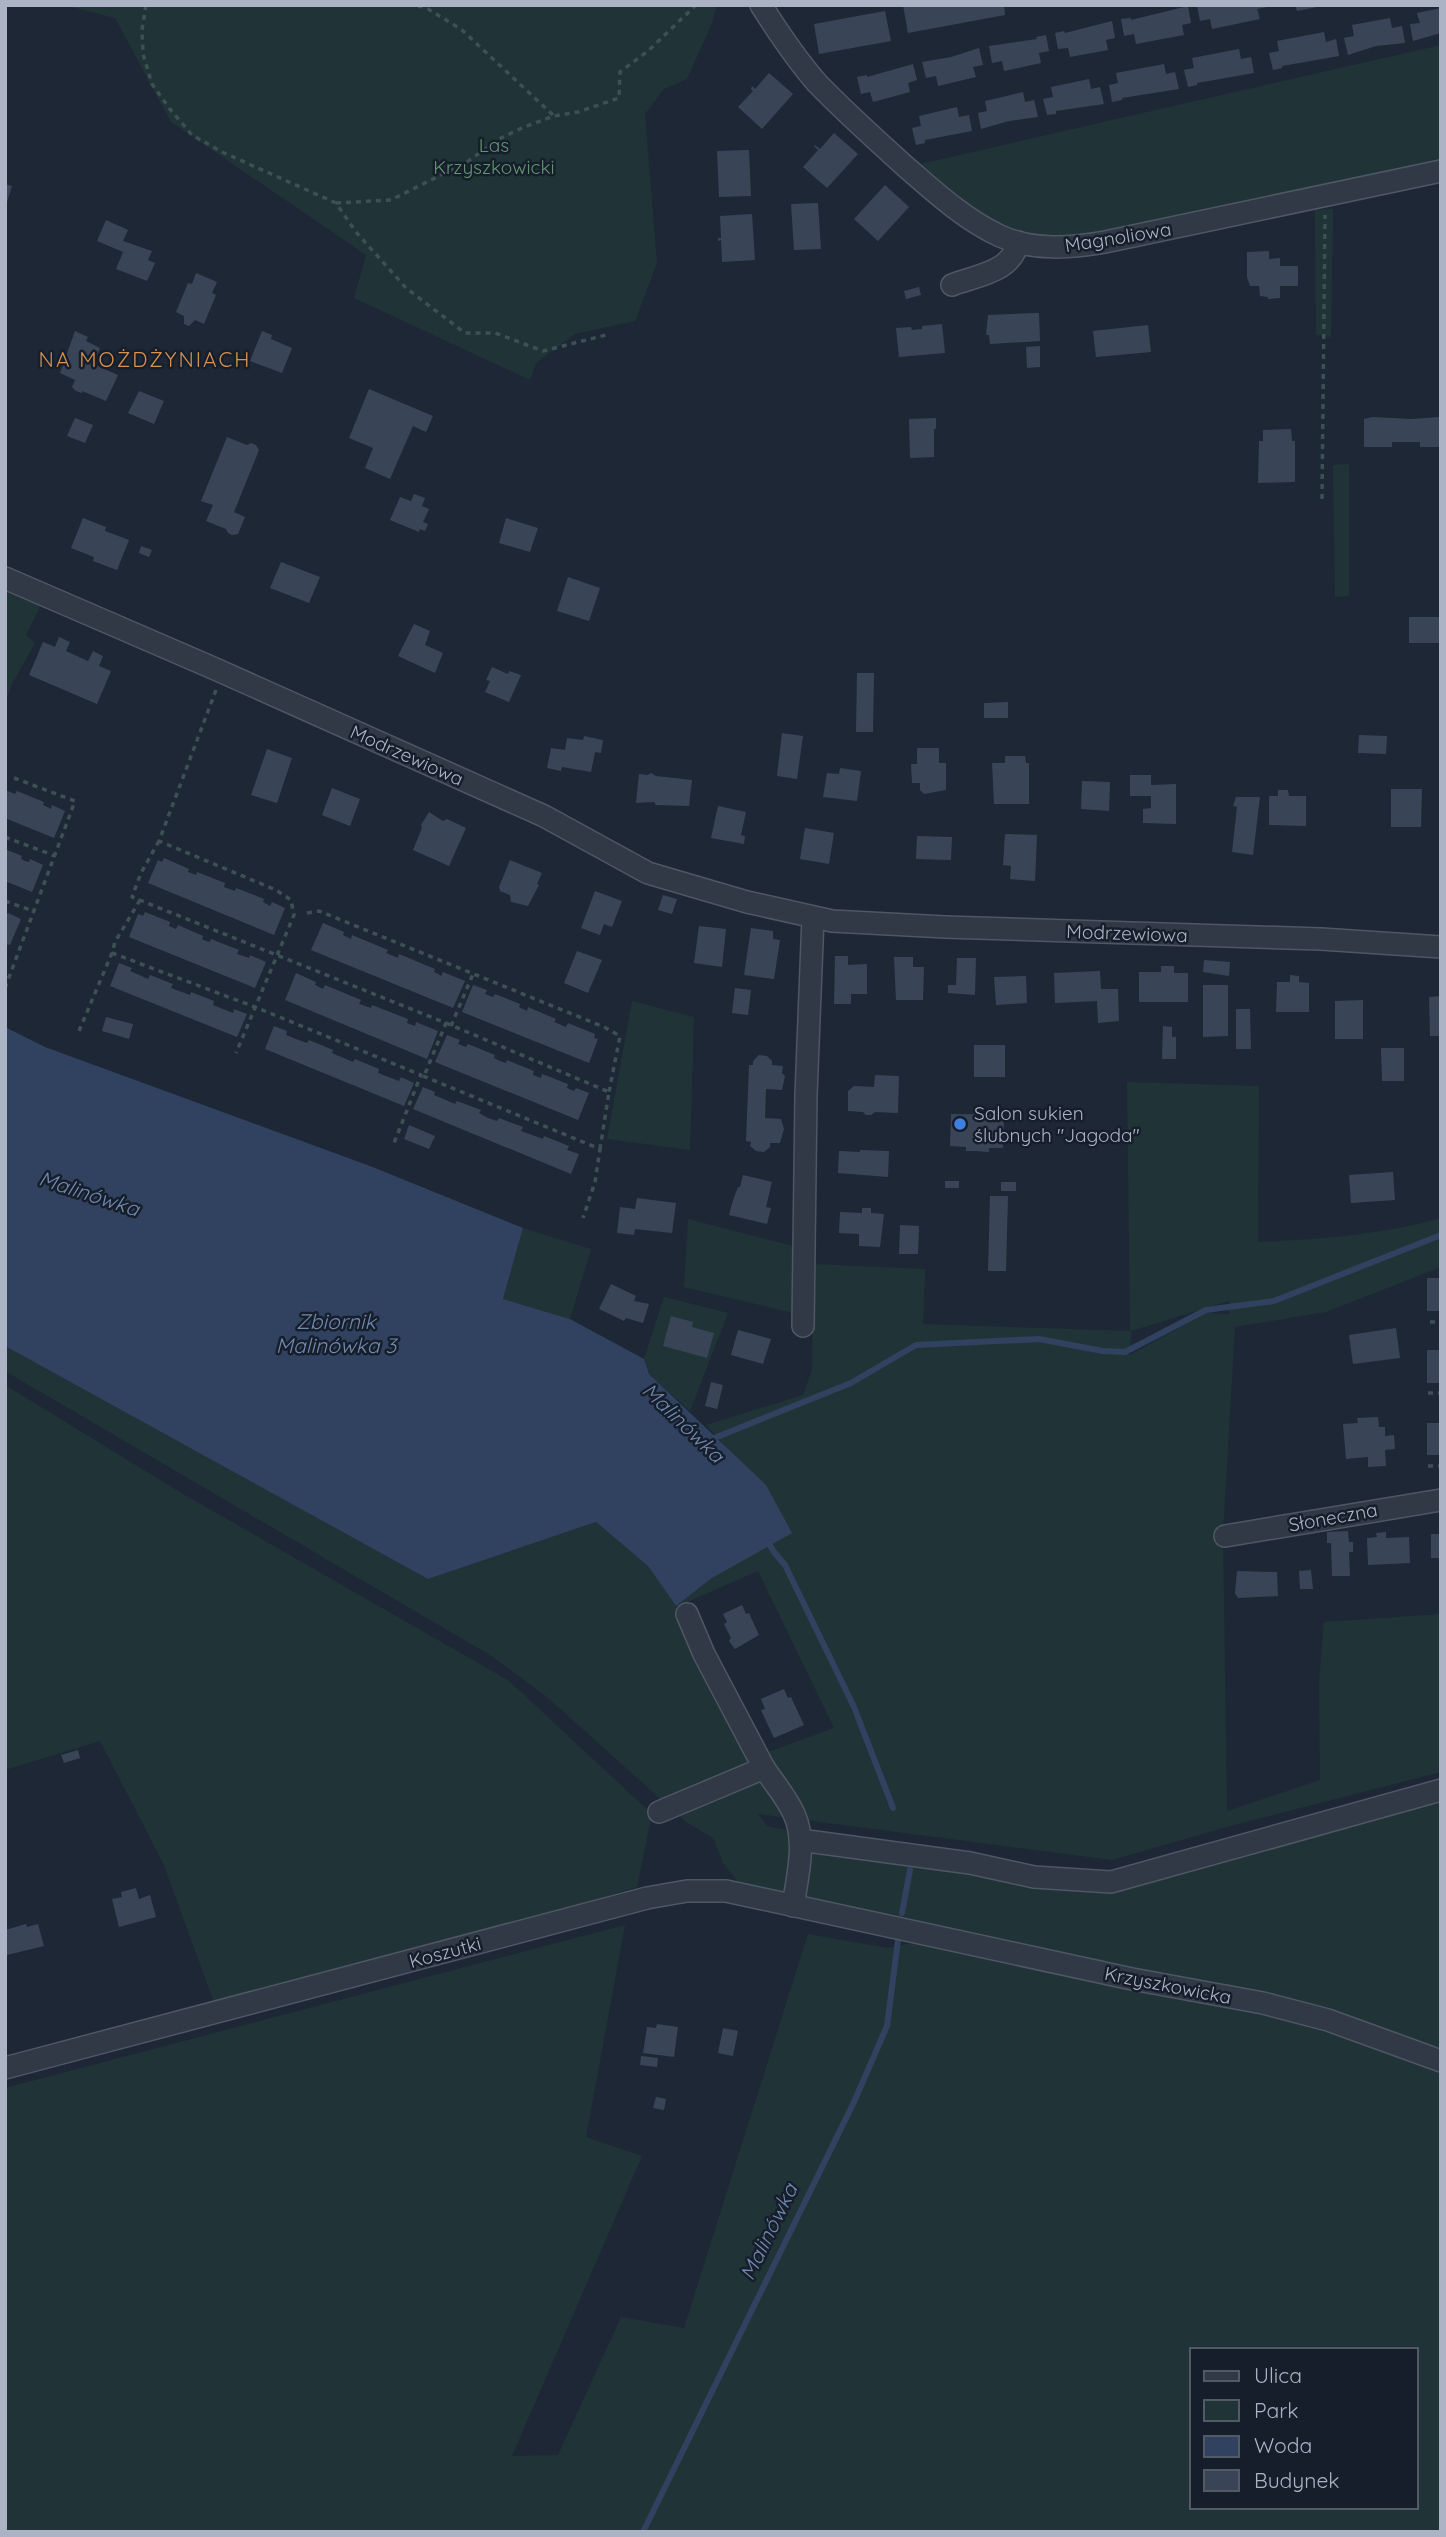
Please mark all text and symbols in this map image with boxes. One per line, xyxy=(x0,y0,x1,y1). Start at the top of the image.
park label: Las Krzyszkowicki xyxy=(433,133,555,179)
street label: Magnoliowa xyxy=(1063,217,1173,257)
district label: NA MOŻDŻYNIACH xyxy=(39,346,251,372)
street label: Modrzewiowa xyxy=(347,719,467,791)
street label: Modrzewiowa xyxy=(1066,919,1188,947)
place label: Salon sukien ślubnych "Jagoda" xyxy=(974,1101,1140,1147)
marker: Salon sukien ślubnych "Jagoda" xyxy=(952,1116,968,1132)
water label: Malinówka xyxy=(36,1165,144,1222)
water label: Zbiornik Malinówka 3 xyxy=(276,1308,398,1358)
water label: Malinówka xyxy=(637,1377,731,1469)
street label: Słoneczna xyxy=(1287,1497,1379,1537)
street label: Koszutki xyxy=(406,1931,484,1973)
street label: Krzyszkowicka xyxy=(1103,1961,1233,2009)
water label: Malinówka xyxy=(734,2178,803,2284)
legend xyxy=(1190,2348,1418,2509)
text: Ulica xyxy=(1254,2362,1302,2388)
text: Park xyxy=(1254,2397,1298,2423)
text: Woda xyxy=(1254,2432,1312,2458)
text: Budynek xyxy=(1254,2467,1340,2493)

